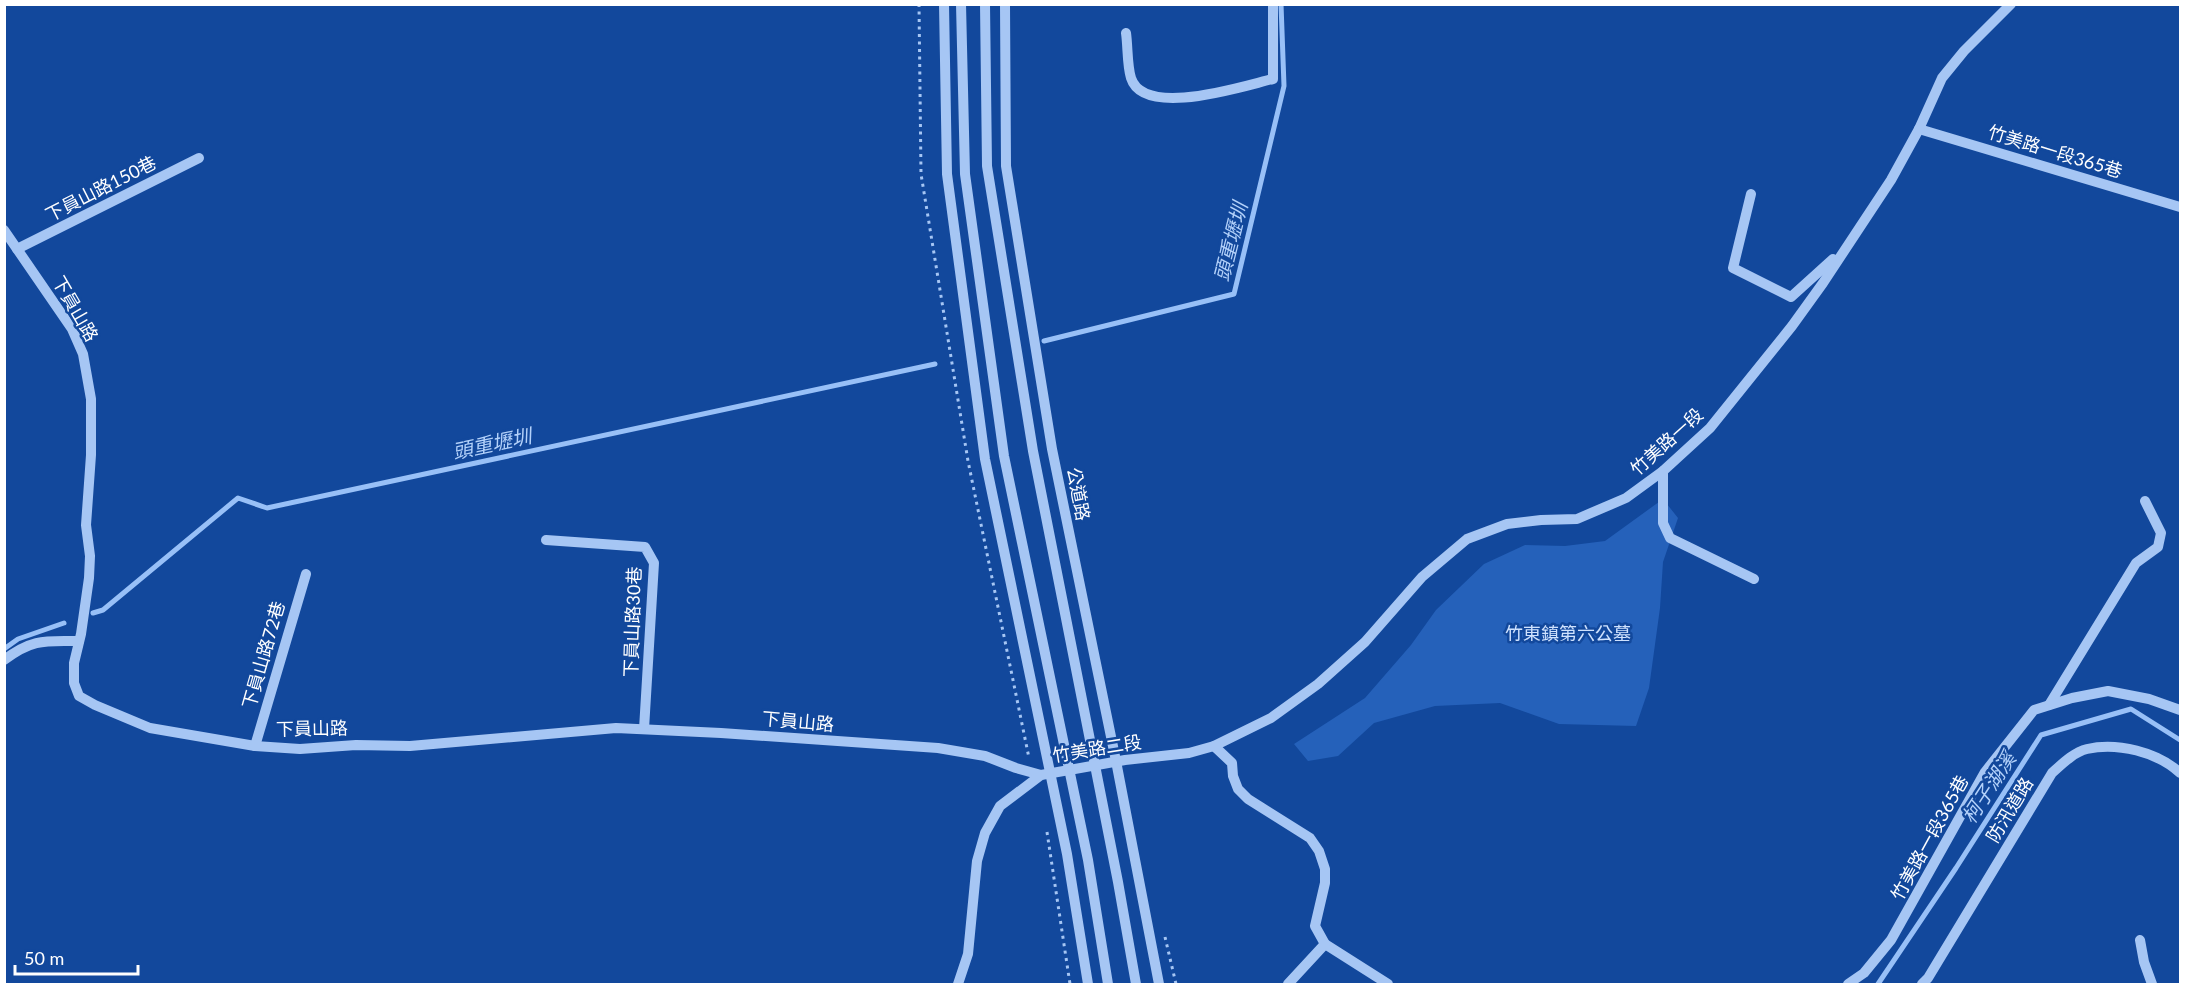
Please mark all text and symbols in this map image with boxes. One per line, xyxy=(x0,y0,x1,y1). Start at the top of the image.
street label: 竹美路一段365巷 xyxy=(1985,120,2125,182)
street label: 下員山路150巷 xyxy=(42,151,160,225)
water label: 頭重壢圳 xyxy=(1209,197,1252,283)
street label: 下員山路 xyxy=(48,272,103,345)
street label: 竹美路一段 xyxy=(1626,403,1707,480)
water label: 頭重壢圳 xyxy=(450,422,536,463)
street label: 公道路 xyxy=(1063,465,1095,522)
street label: 下員山路30巷 xyxy=(619,566,645,678)
street label: 下員山路72巷 xyxy=(237,598,289,711)
park label: 竹東鎮第六公墓 xyxy=(1505,622,1631,644)
street label: 下員山路 xyxy=(761,707,835,735)
street label: 下員山路 xyxy=(276,716,348,740)
street label: 竹美路二段 xyxy=(1051,730,1143,766)
water label: 柯子湖溪 xyxy=(1956,745,2022,828)
street label: 竹美路一段365巷 xyxy=(1886,771,1973,904)
street label: 防汛道路 xyxy=(1981,773,2037,846)
scale bar xyxy=(15,938,138,976)
text: 50 m xyxy=(24,947,64,969)

